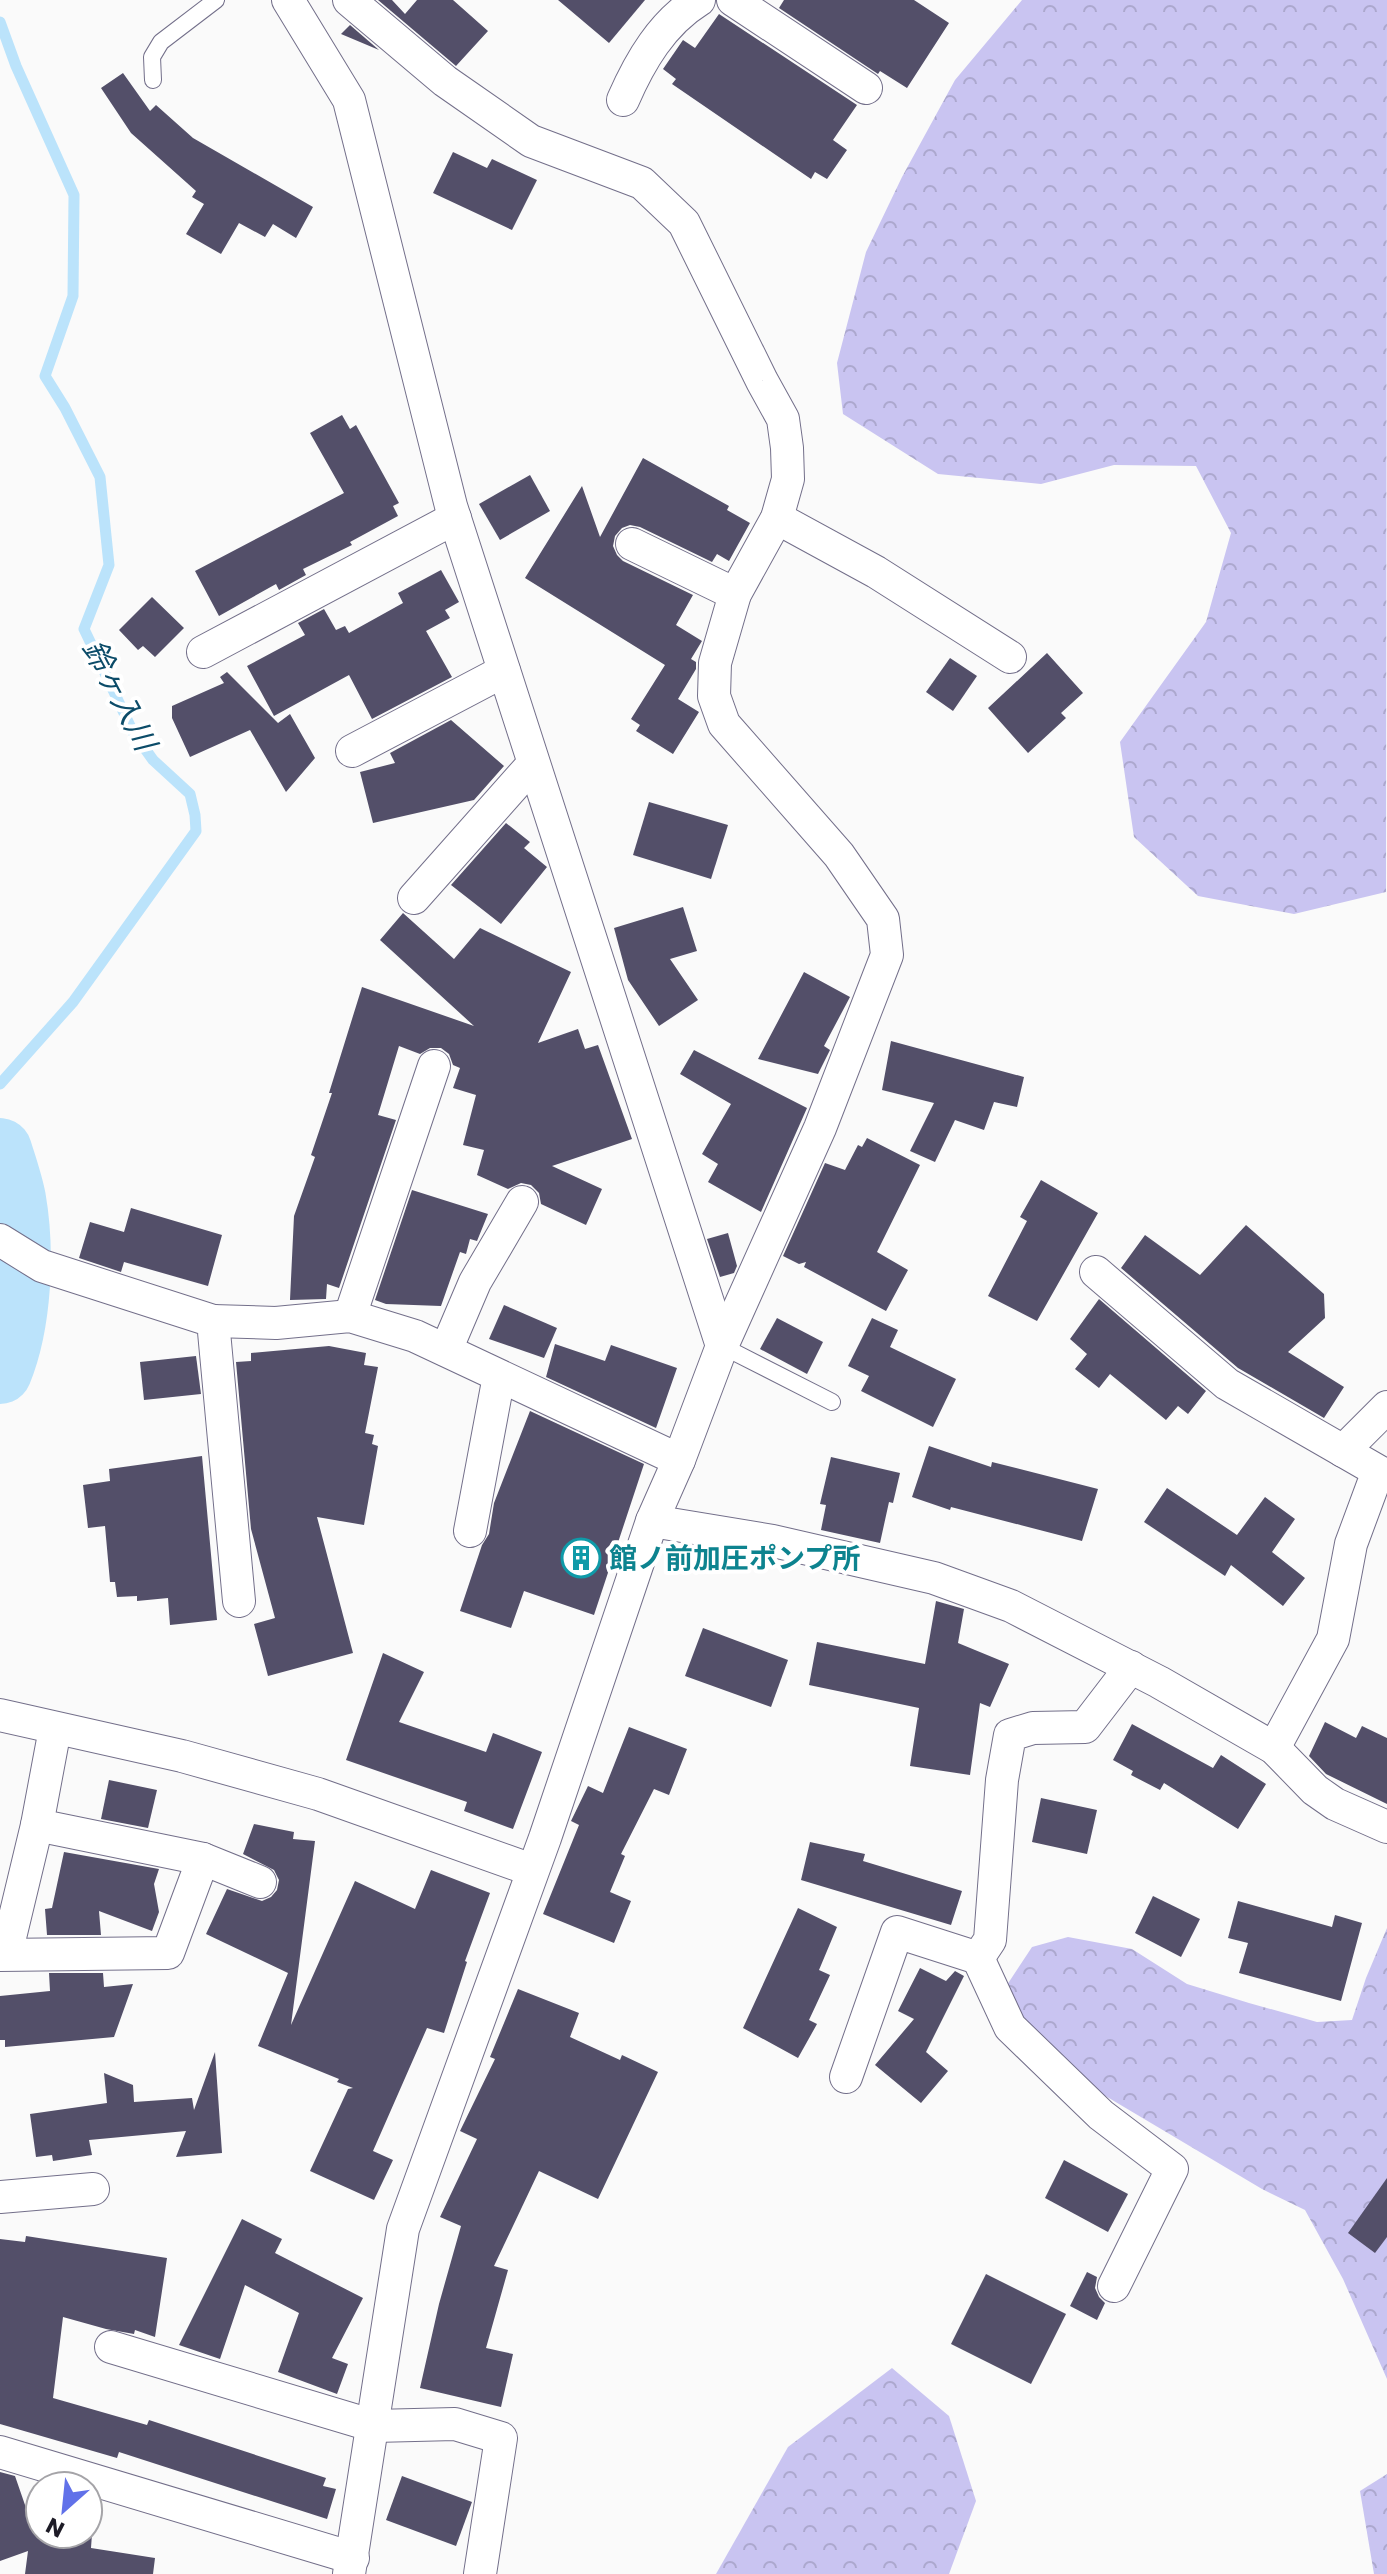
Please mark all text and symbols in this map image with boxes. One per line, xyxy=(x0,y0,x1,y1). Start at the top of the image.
water label: 鈴ヶ入川 xyxy=(72,632,168,760)
building icon: 館ノ前加圧ポンプ所 xyxy=(560,1537,602,1579)
place label: 館ノ前加圧ポンプ所 xyxy=(609,1539,860,1578)
north arrow xyxy=(24,2470,104,2550)
text: N xyxy=(41,2510,70,2545)

